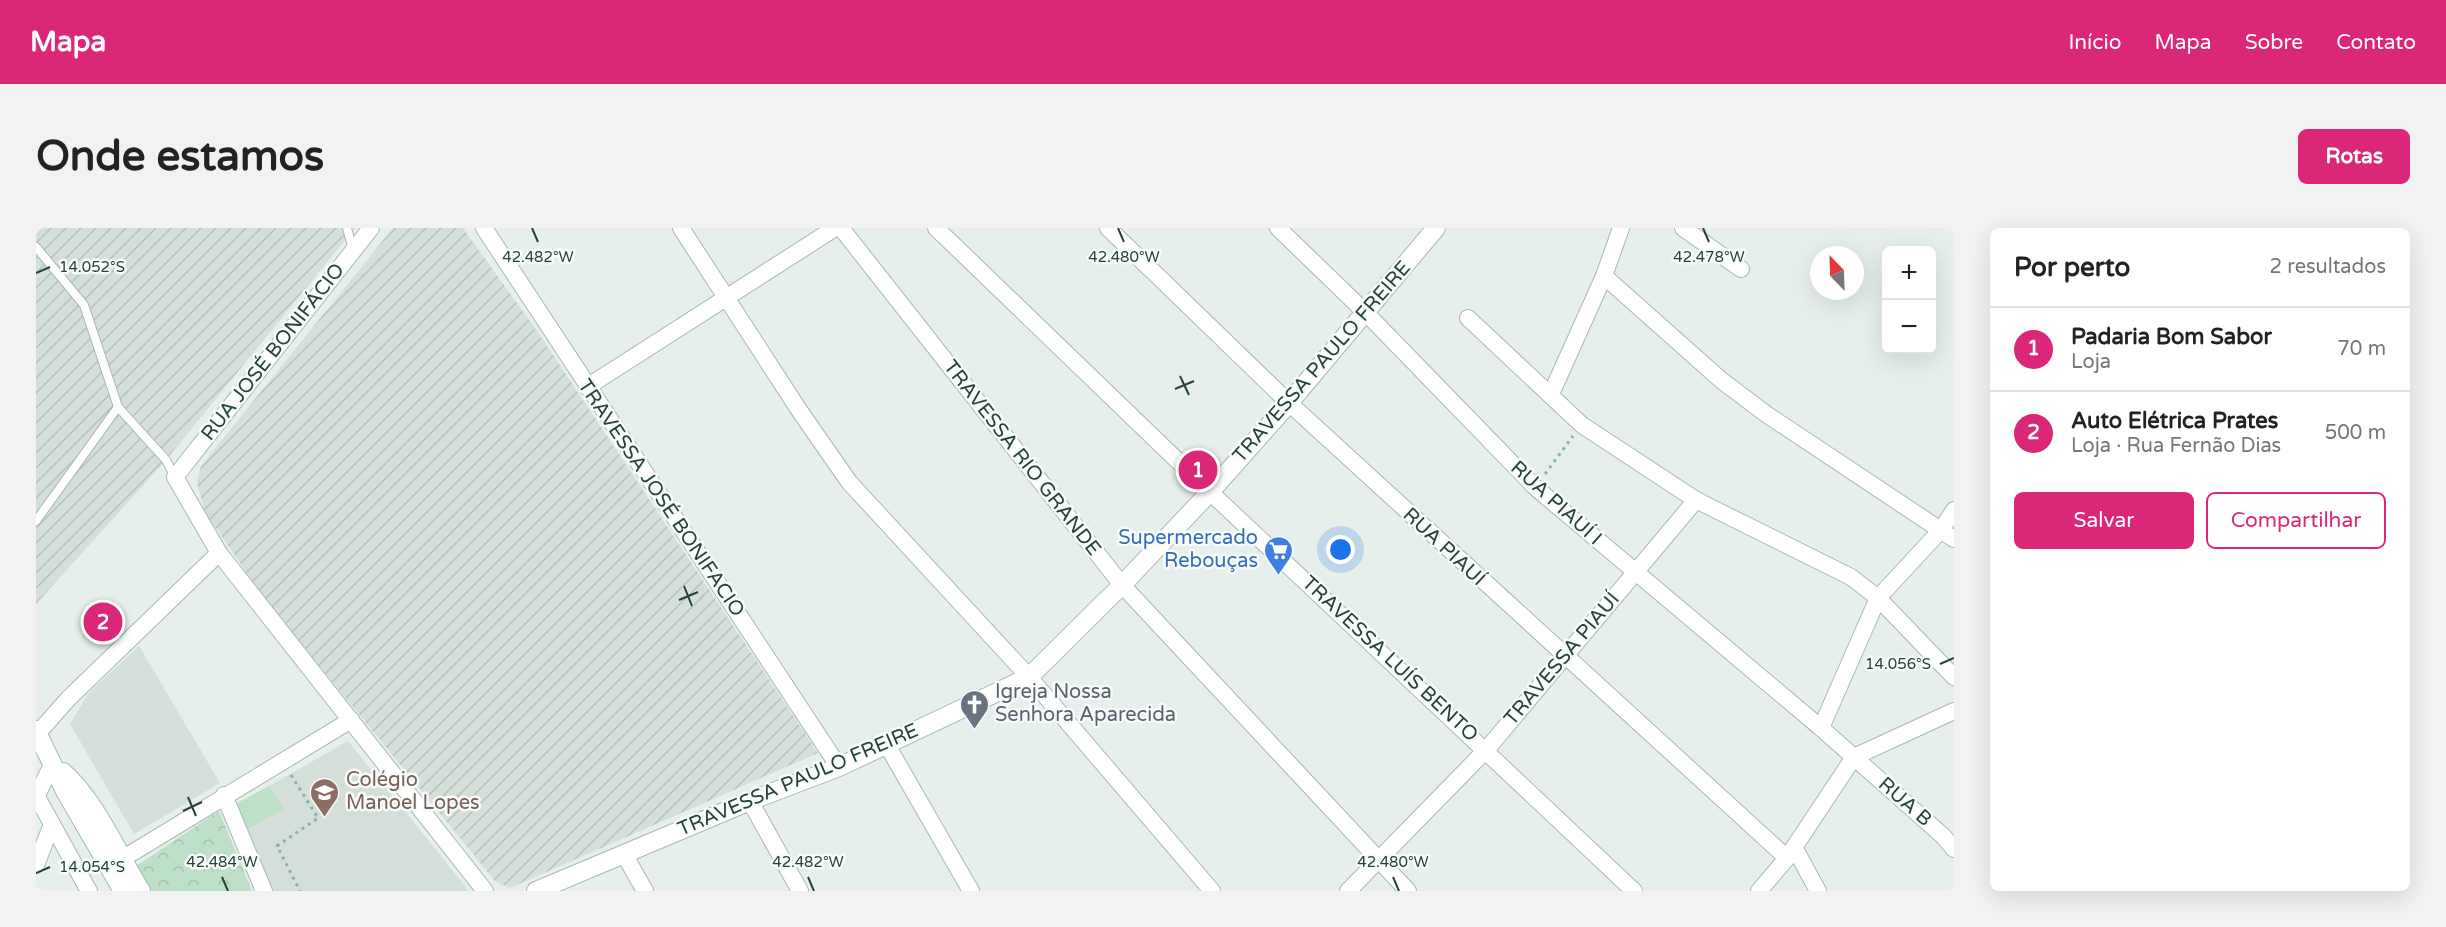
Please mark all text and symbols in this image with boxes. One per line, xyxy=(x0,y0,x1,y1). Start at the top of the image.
text: Mapa xyxy=(30,25,106,59)
text: Início xyxy=(2069,30,2121,55)
text: Mapa xyxy=(2154,30,2212,55)
text: Sobre xyxy=(2245,30,2303,55)
text: Contato xyxy=(2336,30,2416,55)
button: Rotas xyxy=(2298,129,2410,184)
text: Onde estamos xyxy=(36,131,324,182)
north arrow xyxy=(1810,246,1864,300)
map controls xyxy=(1882,246,1936,354)
button: + xyxy=(1882,246,1936,300)
text: 42.482°W xyxy=(502,248,574,266)
text: 42.480°W xyxy=(1088,248,1160,266)
text: 42.478°W xyxy=(1673,248,1745,266)
text: Por perto xyxy=(2014,252,2130,283)
text: 2 resultados xyxy=(2270,255,2386,279)
street label: TRAVESSA PAULO FREIRE xyxy=(1228,256,1416,468)
text: 14.052°S xyxy=(59,258,125,276)
street label: RUA JOSÉ BONIFÁCIO xyxy=(196,258,350,445)
button: − xyxy=(1882,300,1936,354)
text: Padaria Bom Sabor xyxy=(2071,324,2272,350)
text: 1 xyxy=(2027,337,2040,361)
text: 70 m xyxy=(2337,337,2386,361)
text: Loja xyxy=(2071,350,2111,374)
street label: TRAVESSA RIO GRANDE xyxy=(938,356,1106,560)
street label: TRAVESSA JOSÉ BONIFACIO xyxy=(572,374,750,621)
text: Auto Elétrica Prates xyxy=(2071,408,2278,434)
text: 2 xyxy=(2027,421,2040,445)
text: 500 m xyxy=(2325,421,2386,445)
text: Loja · Rua Fernão Dias xyxy=(2071,434,2281,458)
pin: 1 xyxy=(1178,448,1218,492)
street label: RUA PIAUÍ I xyxy=(1505,455,1607,550)
button: Salvar xyxy=(2014,492,2194,549)
button: Compartilhar xyxy=(2206,492,2386,549)
street label: RUA PIAUÍ xyxy=(1398,502,1491,591)
place label: Supermercado Rebouças xyxy=(1118,526,1258,573)
supermarket icon: Supermercado Rebouças xyxy=(1263,534,1295,576)
your location xyxy=(1326,535,1355,564)
street label: TRAVESSA LUÍS BENTO xyxy=(1297,570,1484,747)
street label: TRAVESSA PIAUÍ xyxy=(1499,587,1625,730)
pin: 2 xyxy=(84,600,122,644)
text: 14.056°S xyxy=(1865,655,1931,673)
place label: Igreja Nossa Senhora Aparecida xyxy=(995,680,1176,727)
church icon: Igreja Nossa Senhora Aparecida xyxy=(958,688,990,730)
street label: TRAVESSA PAULO FREIRE xyxy=(674,718,922,842)
place label: Colégio Manoel Lopes xyxy=(346,768,480,815)
street label: RUA B xyxy=(1873,772,1937,832)
school or university icon: Colégio Manoel Lopes xyxy=(309,776,341,818)
text: 42.484°W xyxy=(186,853,258,871)
text: 42.482°W xyxy=(772,853,844,871)
text: 42.480°W xyxy=(1357,853,1429,871)
text: 14.054°S xyxy=(59,858,125,876)

